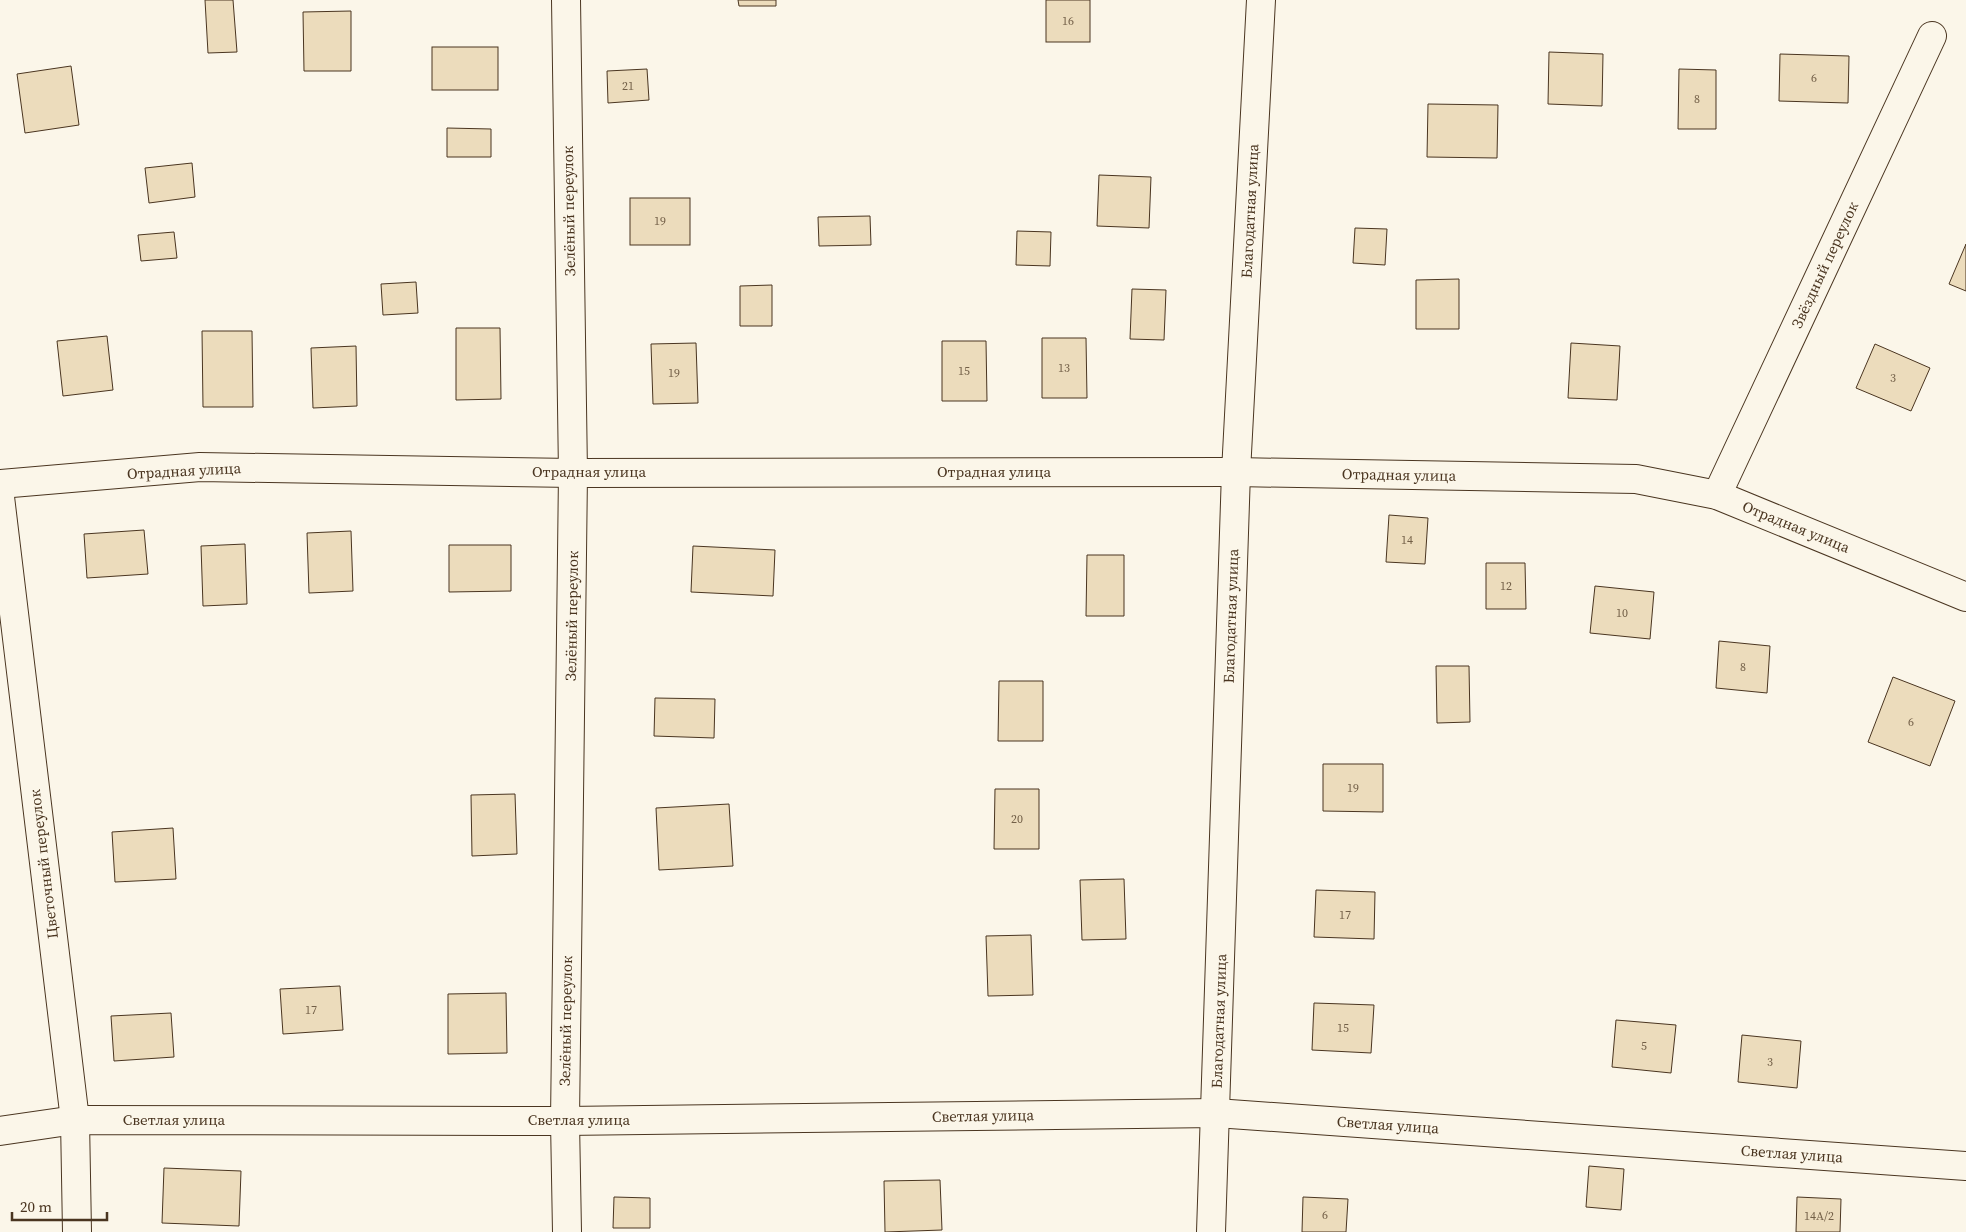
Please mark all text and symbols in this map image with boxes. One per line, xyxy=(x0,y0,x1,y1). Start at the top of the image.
house number: 16 xyxy=(1062,13,1074,29)
house number: 6 xyxy=(1811,70,1817,86)
house number: 21 xyxy=(622,78,634,94)
house number: 8 xyxy=(1694,91,1700,107)
street label: Благодатная улица xyxy=(1235,143,1264,279)
street label: Зелёный переулок xyxy=(557,145,580,276)
street label: Звёздный переулок xyxy=(1786,197,1863,332)
house number: 19 xyxy=(654,213,666,229)
house number: 13 xyxy=(1058,360,1070,376)
house number: 15 xyxy=(958,363,970,379)
house number: 19 xyxy=(668,365,680,381)
house number: 3 xyxy=(1890,370,1896,386)
street label: Отрадная улица xyxy=(126,457,242,484)
street label: Отрадная улица xyxy=(532,461,646,482)
street label: Отрадная улица xyxy=(937,461,1051,482)
street label: Отрадная улица xyxy=(1342,463,1457,486)
street label: Отрадная улица xyxy=(1739,495,1853,558)
house number: 14 xyxy=(1401,532,1413,548)
street label: Благодатная улица xyxy=(1218,548,1243,684)
street label: Зелёный переулок xyxy=(560,550,583,681)
house number: 12 xyxy=(1500,578,1512,594)
house number: 10 xyxy=(1616,605,1628,621)
house number: 8 xyxy=(1740,659,1746,675)
house number: 6 xyxy=(1908,714,1914,730)
house number: 19 xyxy=(1347,780,1359,796)
street label: Цветочный переулок xyxy=(24,788,63,940)
house number: 20 xyxy=(1011,811,1023,827)
house number: 17 xyxy=(1339,907,1351,923)
street label: Благодатная улица xyxy=(1206,953,1231,1089)
street label: Зелёный переулок xyxy=(554,955,577,1086)
house number: 17 xyxy=(305,1002,317,1018)
house number: 15 xyxy=(1337,1020,1349,1036)
house number: 5 xyxy=(1641,1038,1647,1054)
house number: 3 xyxy=(1767,1054,1773,1070)
street label: Светлая улица xyxy=(932,1104,1035,1127)
street label: Светлая улица xyxy=(123,1109,226,1130)
street label: Светлая улица xyxy=(528,1109,631,1130)
street label: Светлая улица xyxy=(1336,1110,1440,1139)
street label: Светлая улица xyxy=(1740,1139,1844,1168)
scale bar xyxy=(12,1190,108,1222)
text: 20 m xyxy=(20,1196,52,1217)
house number: 6 xyxy=(1322,1207,1328,1223)
house number: 14А/2 xyxy=(1804,1208,1834,1224)

